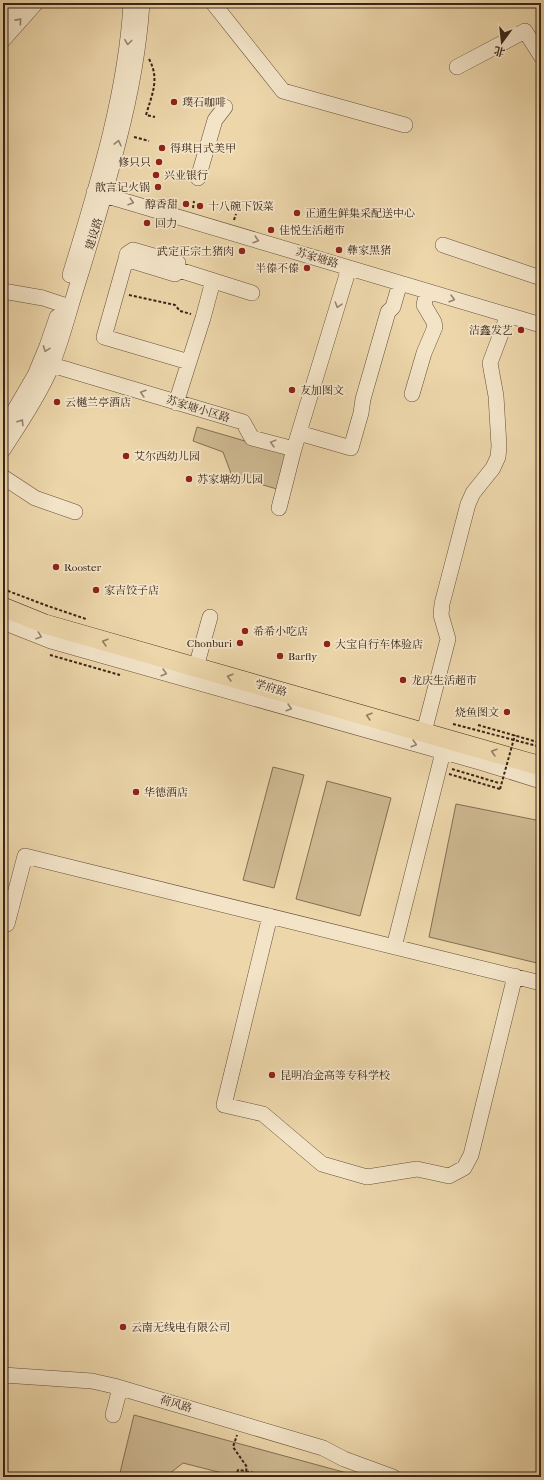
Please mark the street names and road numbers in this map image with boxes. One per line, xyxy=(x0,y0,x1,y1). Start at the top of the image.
street label: 建设路 xyxy=(83,216,105,252)
street label: 苏家塘路 xyxy=(294,245,340,271)
street label: 苏家塘小区路 xyxy=(165,393,231,425)
street label: 学府路 xyxy=(253,677,289,699)
street label: 荷风路 xyxy=(158,1393,194,1415)

